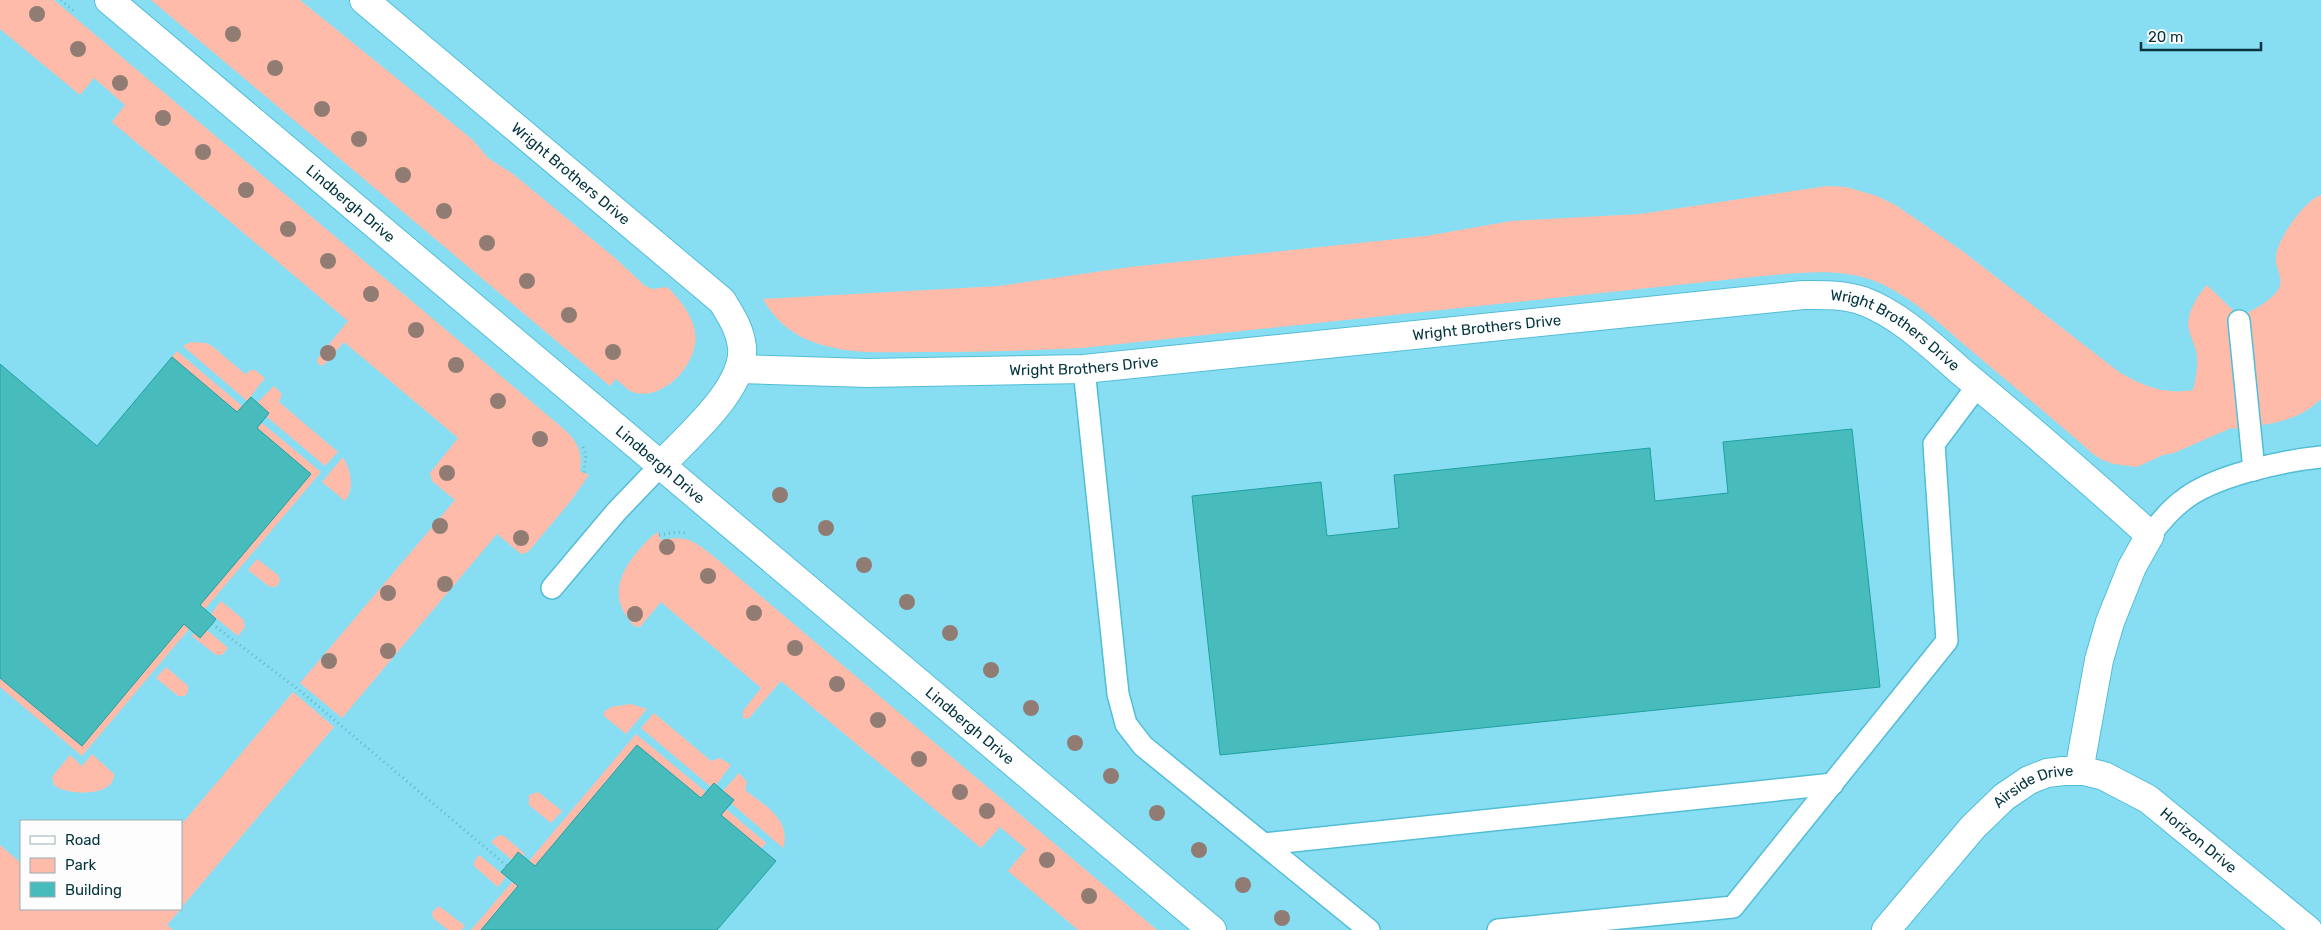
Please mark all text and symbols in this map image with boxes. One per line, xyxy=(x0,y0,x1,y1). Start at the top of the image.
scale bar xyxy=(2141,20,2261,52)
text: 20 m xyxy=(2148,28,2183,46)
street label: Wright Brothers Drive xyxy=(508,119,634,229)
street label: Lindbergh Drive xyxy=(302,161,399,246)
street label: Wright Brothers Drive xyxy=(1830,286,1963,375)
street label: Wright Brothers Drive xyxy=(1411,311,1562,344)
street label: Wright Brothers Drive xyxy=(1009,352,1159,379)
street label: Lindbergh Drive xyxy=(612,422,708,507)
street label: Lindbergh Drive xyxy=(922,683,1018,768)
street label: Airside Drive xyxy=(1989,762,2073,812)
street label: Horizon Drive xyxy=(2156,804,2240,877)
legend xyxy=(20,820,182,910)
text: Road xyxy=(65,831,101,849)
text: Park xyxy=(65,856,96,874)
text: Building xyxy=(65,881,122,899)

